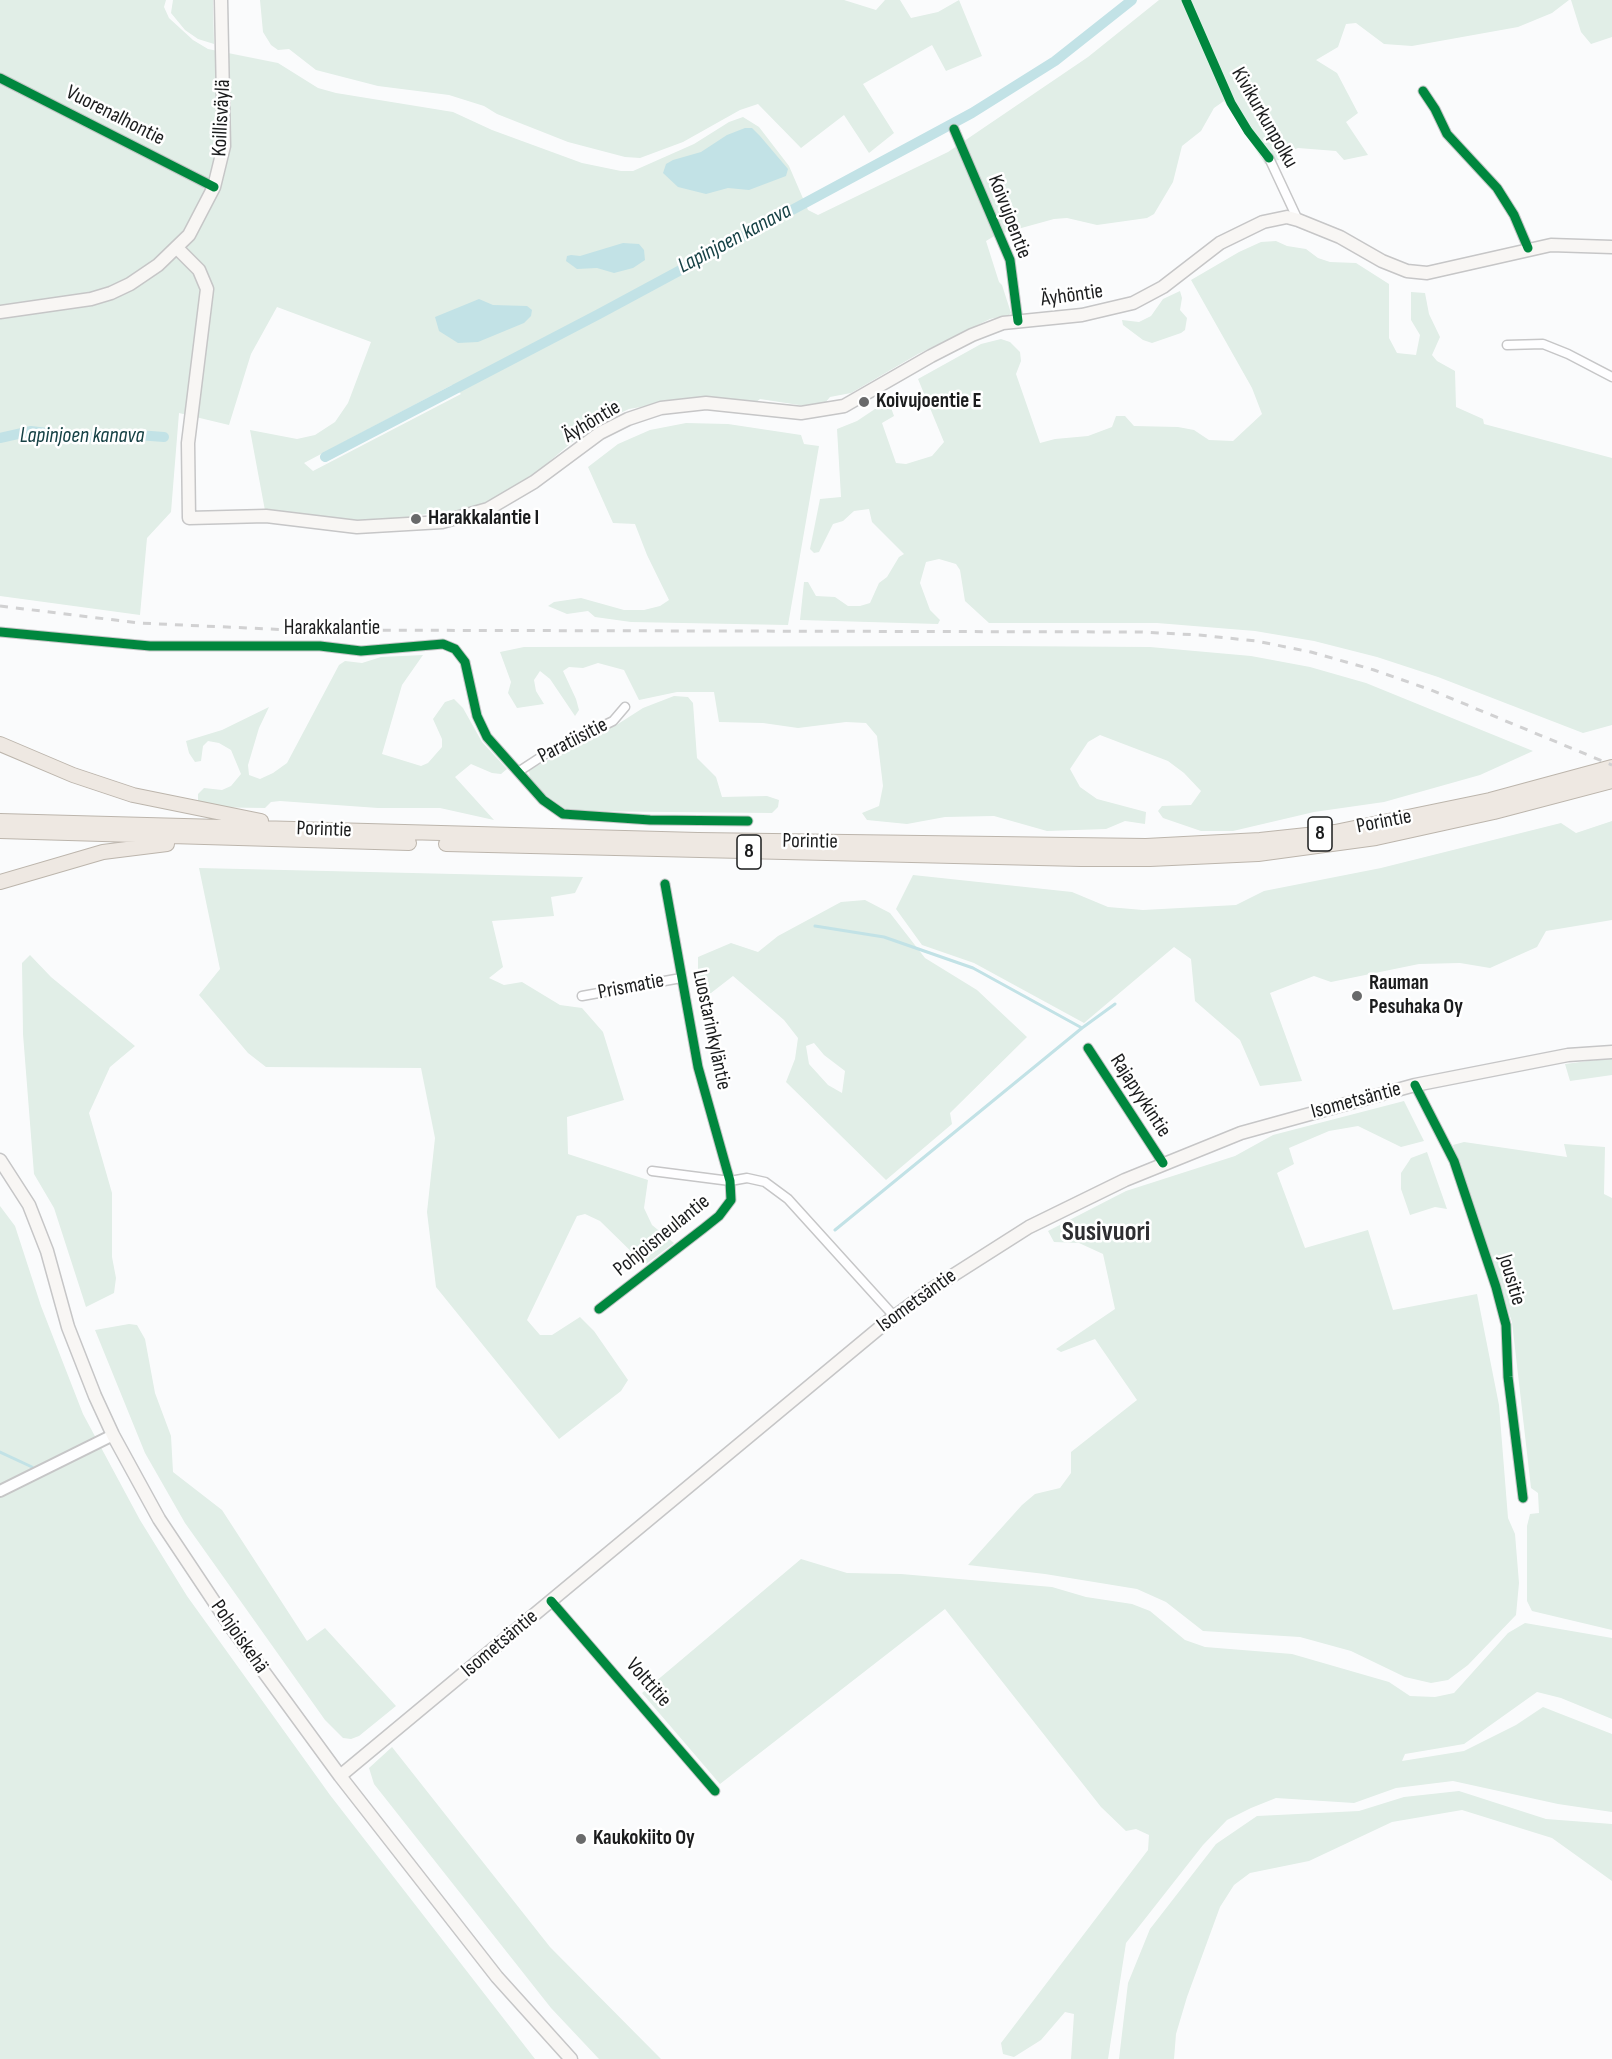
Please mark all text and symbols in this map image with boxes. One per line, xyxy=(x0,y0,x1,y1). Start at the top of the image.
street label: Kivikurkunpolku xyxy=(1225,63,1303,173)
street label: Koillisväylä xyxy=(207,79,237,157)
street label: Vuorenalhontie xyxy=(61,80,169,152)
street label: Koivujoentie xyxy=(982,172,1036,262)
water label: Lapinjoen kanava xyxy=(674,198,796,280)
street label: Äyhöntie xyxy=(1039,279,1105,313)
place label: Koivujoentie E xyxy=(876,389,982,415)
street label: Äyhöntie xyxy=(559,395,625,449)
marker: Koivujoentie E xyxy=(857,395,871,409)
water label: Lapinjoen kanava xyxy=(20,423,144,449)
place label: Harakkalantie I xyxy=(428,506,539,532)
marker: Harakkalantie I xyxy=(409,512,423,526)
street label: Harakkalantie xyxy=(284,616,380,642)
street label: Paratiisitie xyxy=(534,713,612,769)
street label: Porintie xyxy=(1354,804,1414,840)
street label: Porintie xyxy=(296,816,352,844)
road number: 8 xyxy=(1308,817,1332,851)
street label: Porintie xyxy=(782,829,838,855)
road number: 8 xyxy=(737,835,761,869)
street label: Prismatie xyxy=(596,968,666,1006)
street label: Luostarinkyläntie xyxy=(686,968,736,1092)
place label: Rauman Pesuhaka Oy xyxy=(1369,971,1463,1021)
marker: Rauman Pesuhaka Oy xyxy=(1350,989,1364,1003)
street label: Rajapyykintie xyxy=(1104,1050,1176,1142)
street label: Isometsäntie xyxy=(1308,1077,1404,1125)
street label: Pohjoisneulantie xyxy=(609,1190,715,1282)
district label: Susivuori xyxy=(1062,1217,1150,1249)
street label: Jousitie xyxy=(1491,1251,1531,1309)
street label: Isometsäntie xyxy=(872,1264,962,1338)
street label: Pohjoiskehä xyxy=(205,1595,273,1679)
street label: Isometsäntie xyxy=(457,1605,543,1683)
street label: Volttitie xyxy=(620,1653,676,1713)
place label: Kaukokiito Oy xyxy=(593,1826,695,1852)
marker: Kaukokiito Oy xyxy=(574,1832,588,1846)

